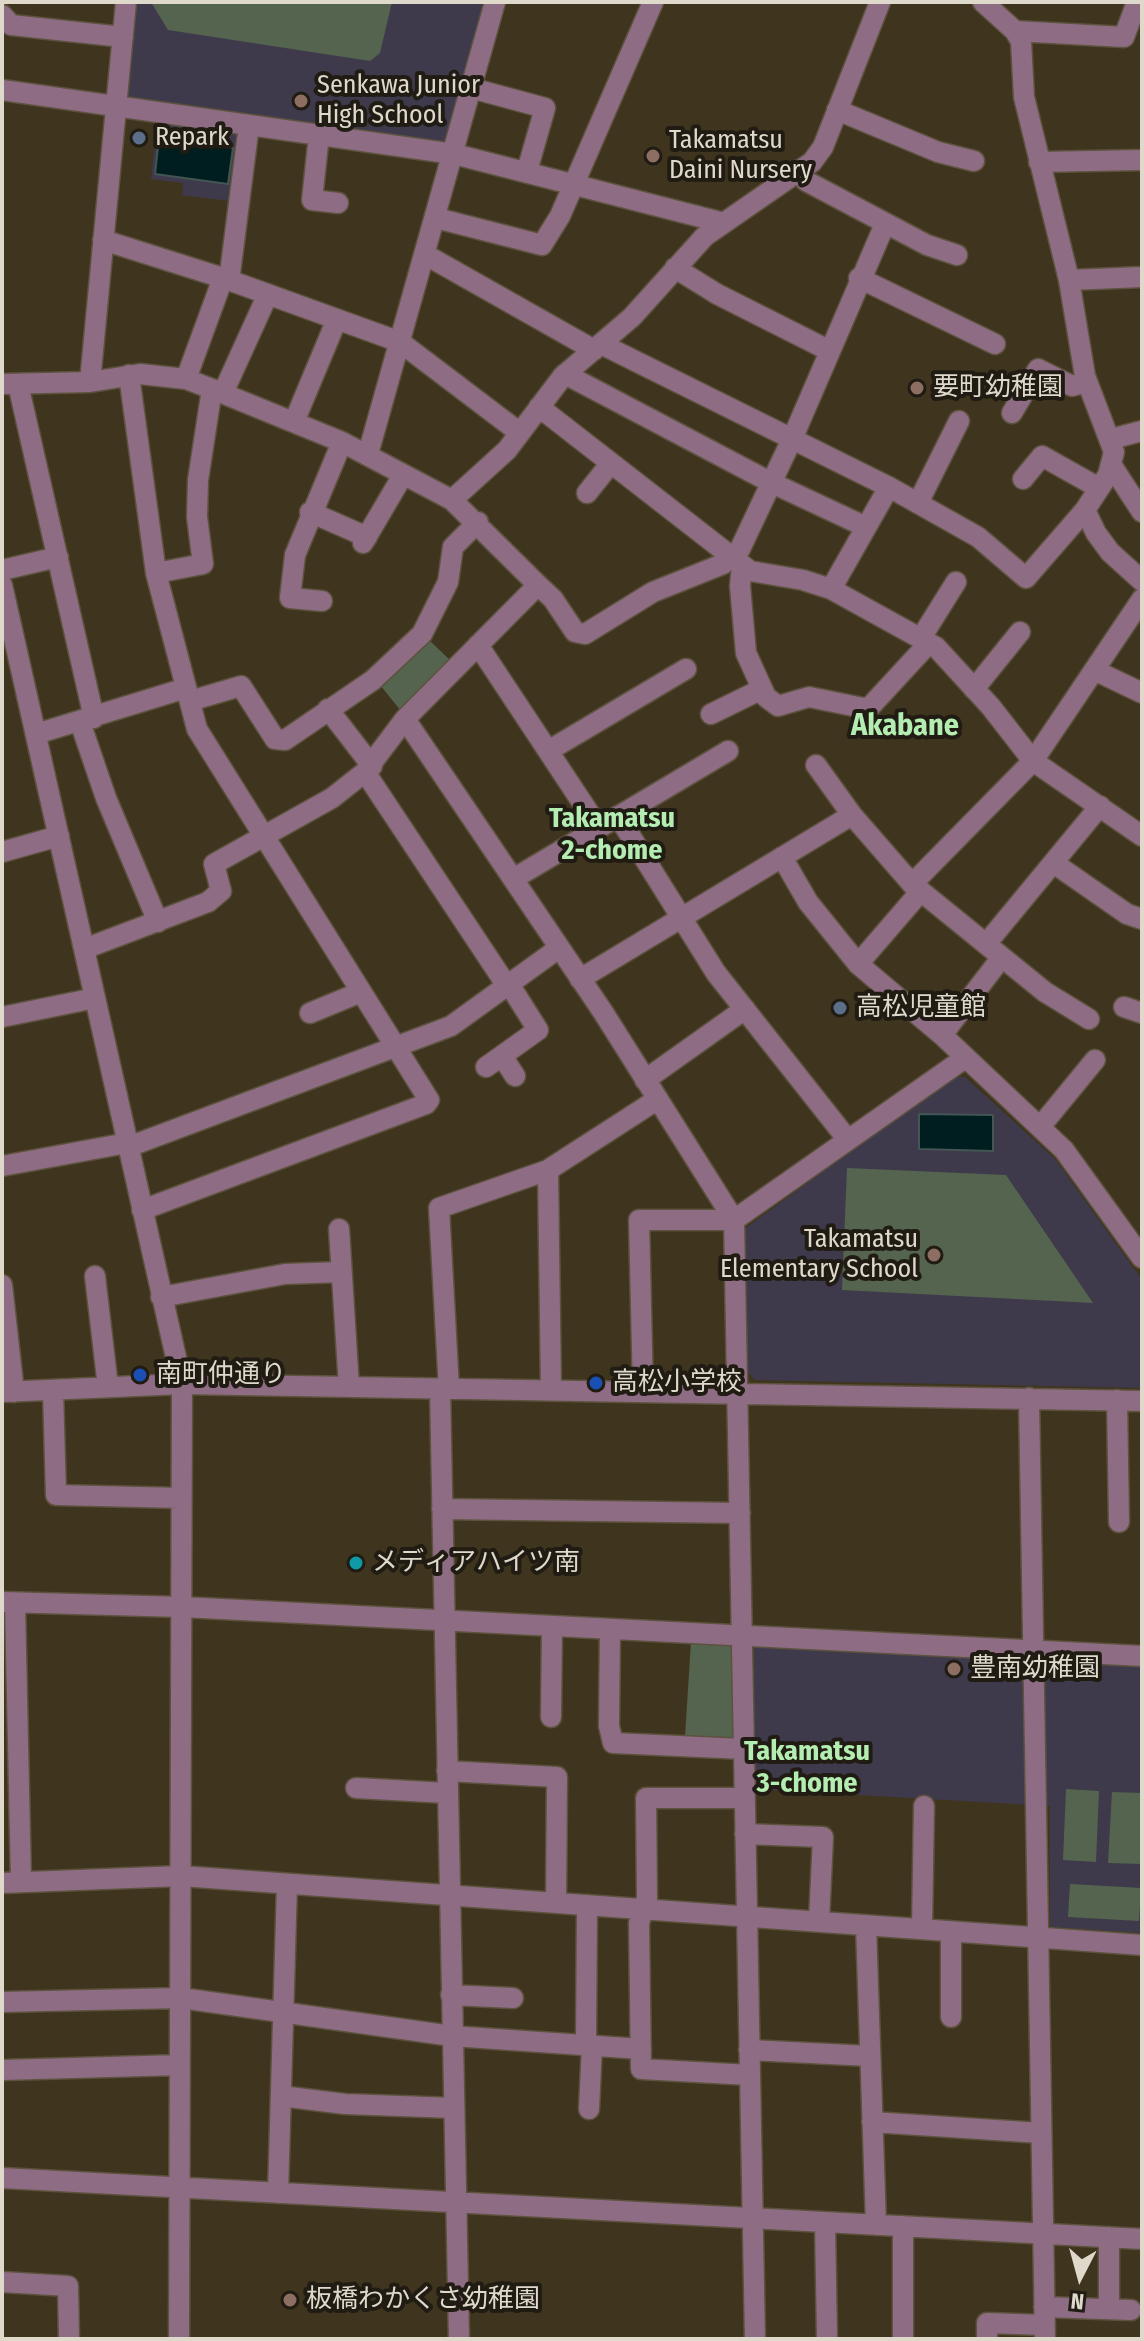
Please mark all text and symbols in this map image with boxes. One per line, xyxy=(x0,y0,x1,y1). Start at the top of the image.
place label: Senkawa Junior High School xyxy=(317,70,480,132)
marker: Senkawa Junior High School xyxy=(292,92,310,110)
place label: Repark xyxy=(155,122,229,154)
place label: Takamatsu Daini Nursery xyxy=(669,125,812,186)
marker: Repark xyxy=(130,129,148,147)
marker: Takamatsu Daini Nursery xyxy=(644,147,662,165)
place label: 要町幼稚園 xyxy=(933,372,1063,404)
marker: 要町幼稚園 xyxy=(908,379,926,397)
district label: Akabane xyxy=(851,709,959,745)
district label: Takamatsu 2-chome xyxy=(549,802,675,868)
place label: 高松児童館 xyxy=(856,992,986,1024)
marker: 高松児童館 xyxy=(831,999,849,1017)
place label: Takamatsu Elementary School xyxy=(720,1224,918,1286)
marker: Takamatsu Elementary School xyxy=(925,1246,943,1264)
place label: 南町仲通り xyxy=(156,1359,286,1391)
marker: 南町仲通り xyxy=(131,1366,149,1384)
place label: 高松小学校 xyxy=(612,1367,742,1399)
marker: 高松小学校 xyxy=(587,1374,605,1392)
place label: メディアハイツ南 xyxy=(372,1547,580,1579)
marker: メディアハイツ南 xyxy=(347,1554,365,1572)
place label: 豊南幼稚園 xyxy=(970,1653,1100,1685)
marker: 豊南幼稚園 xyxy=(945,1660,963,1678)
district label: Takamatsu 3-chome xyxy=(744,1735,870,1801)
north arrow xyxy=(1040,2237,1120,2317)
place label: 板橋わかくさ幼稚園 xyxy=(306,2284,540,2316)
text: N xyxy=(1069,2287,1085,2315)
marker: 板橋わかくさ幼稚園 xyxy=(281,2291,299,2309)

